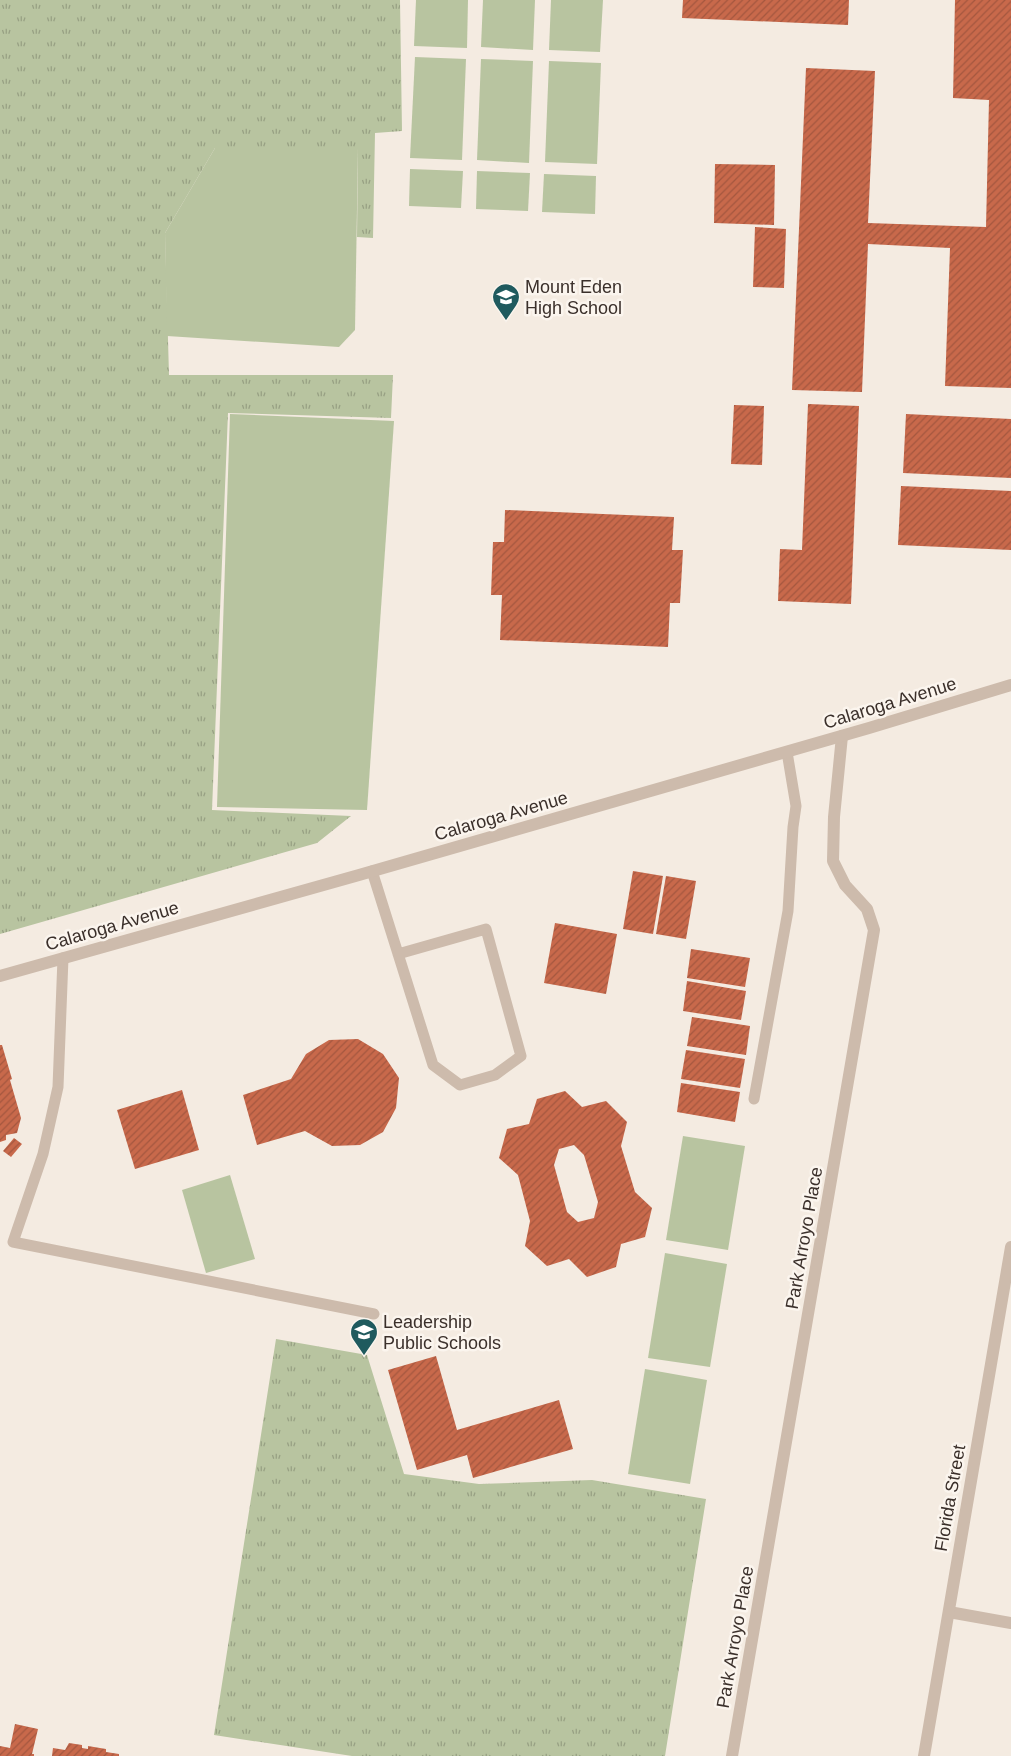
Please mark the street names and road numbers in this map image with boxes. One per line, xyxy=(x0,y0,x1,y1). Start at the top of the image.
street label: Calaroga Avenue xyxy=(821,673,959,733)
street label: Calaroga Avenue xyxy=(432,787,570,845)
street label: Calaroga Avenue xyxy=(43,897,181,955)
street label: Park Arroyo Place xyxy=(782,1165,826,1311)
street label: Florida Street xyxy=(931,1443,969,1553)
street label: Park Arroyo Place xyxy=(713,1564,757,1710)

